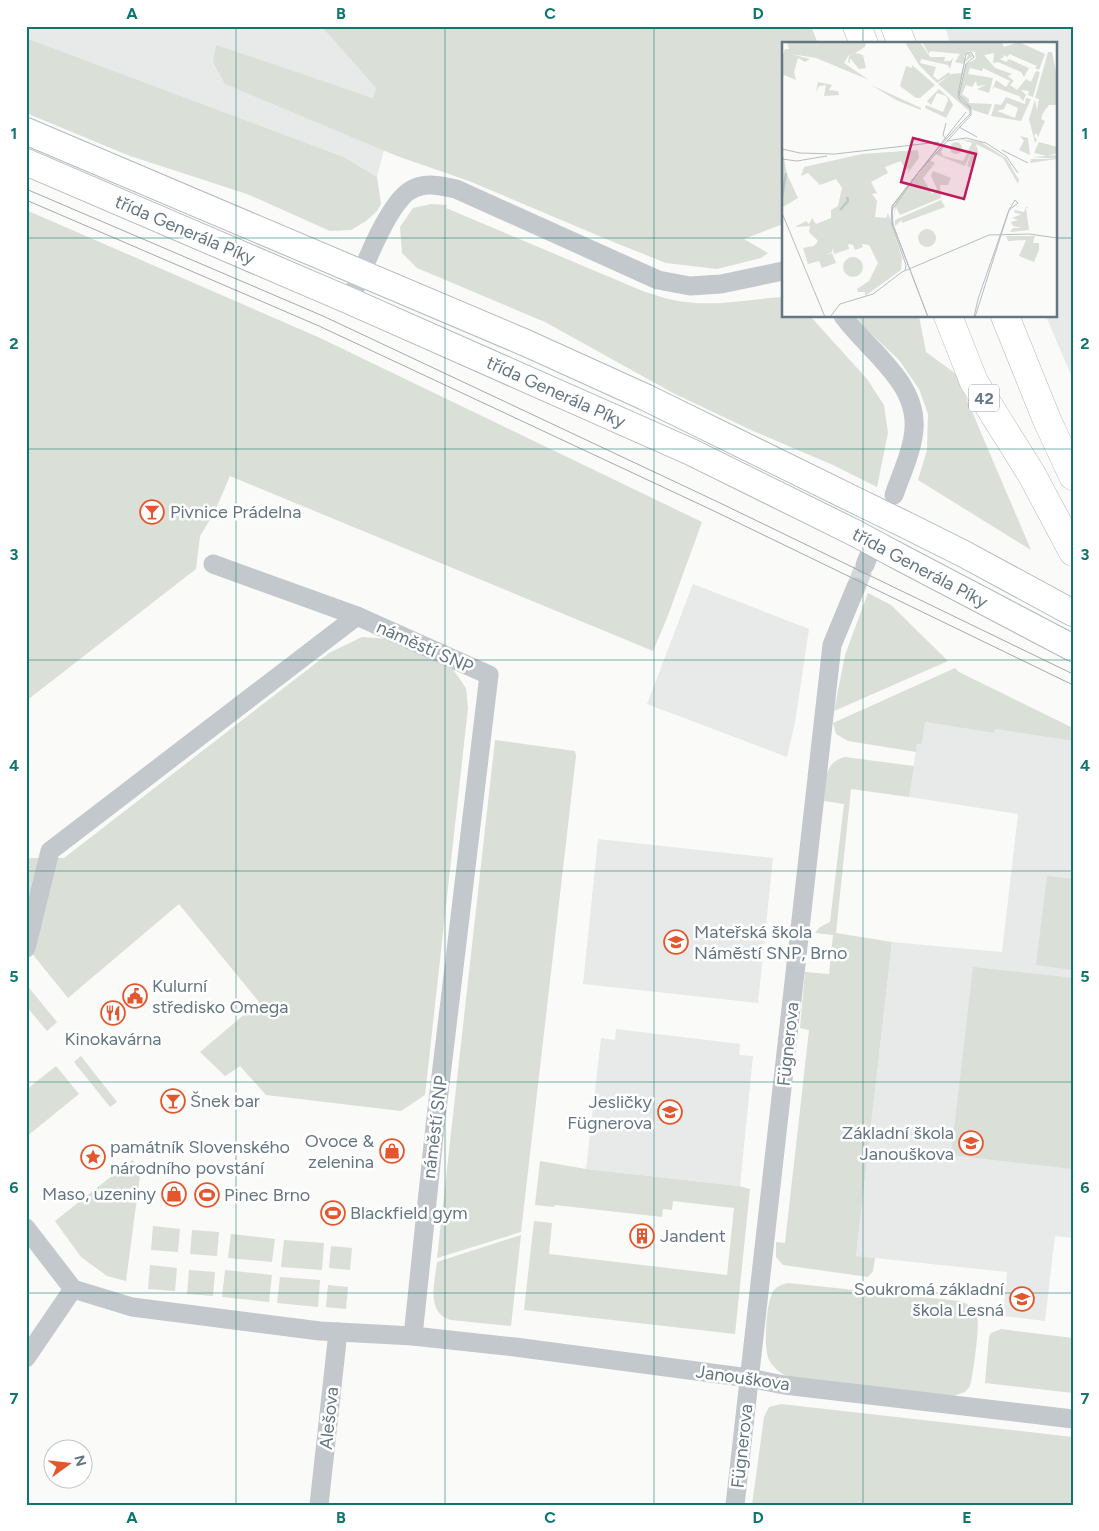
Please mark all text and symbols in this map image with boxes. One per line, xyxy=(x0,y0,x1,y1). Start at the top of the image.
text: A xyxy=(126,4,138,23)
text: B xyxy=(336,4,346,23)
text: C xyxy=(544,4,556,23)
text: D xyxy=(752,4,764,23)
text: E xyxy=(962,4,972,23)
inset map xyxy=(782,42,1056,318)
text: 1 xyxy=(11,124,17,143)
text: 1 xyxy=(1082,124,1088,143)
street label: třída Generála Píky xyxy=(112,191,259,270)
text: 2 xyxy=(9,334,19,353)
text: 2 xyxy=(1080,334,1090,353)
street label: třída Generála Píky xyxy=(483,351,630,433)
road number: 42 xyxy=(969,384,999,412)
bar icon: Pivnice Prádelna xyxy=(139,499,165,525)
place label: Pivnice Prádelna xyxy=(170,501,301,523)
street label: třída Generála Píky xyxy=(849,523,992,613)
text: 3 xyxy=(10,545,19,564)
text: 3 xyxy=(1081,545,1090,564)
street label: náměstí SNP xyxy=(373,616,477,678)
text: 4 xyxy=(9,756,19,775)
text: 4 xyxy=(1080,756,1090,775)
place label: Mateřská škola Náměstí SNP, Brno xyxy=(694,921,848,964)
school or university icon: Mateřská škola Náměstí SNP, Brno xyxy=(663,929,689,955)
text: 5 xyxy=(9,967,19,986)
text: 5 xyxy=(1080,967,1090,986)
place label: Kulurní středisko Omega xyxy=(152,975,289,1018)
public building icon: Kulurní středisko Omega xyxy=(122,983,148,1009)
restaurant icon: Kinokavárna xyxy=(100,1000,126,1026)
street label: Fügnerova xyxy=(773,1001,803,1087)
place label: Kinokavárna xyxy=(65,1028,161,1050)
street label: náměstí SNP xyxy=(418,1074,452,1180)
bar icon: Šnek bar xyxy=(160,1088,186,1114)
place label: Šnek bar xyxy=(190,1090,260,1112)
place label: Jesličky Fügnerova xyxy=(567,1091,653,1134)
school or university icon: Jesličky Fügnerova xyxy=(657,1099,683,1125)
place label: Základní škola Janouškova xyxy=(842,1122,954,1165)
place label: Ovoce & zelenina xyxy=(305,1130,374,1173)
school or university icon: Základní škola Janouškova xyxy=(958,1130,984,1156)
place label: památník Slovenského národního povstání xyxy=(110,1136,290,1179)
shop icon: Ovoce & zelenina xyxy=(379,1138,405,1164)
place icon: památník Slovenského národního povstání xyxy=(80,1144,106,1170)
text: 6 xyxy=(9,1178,19,1197)
text: 6 xyxy=(1080,1178,1090,1197)
shop icon: Maso, uzeniny xyxy=(161,1181,187,1207)
sports icon: Pinec Brno xyxy=(194,1182,220,1208)
place label: Maso, uzeniny xyxy=(42,1183,157,1205)
place label: Pinec Brno xyxy=(224,1184,310,1206)
sports icon: Blackfield gym xyxy=(320,1200,346,1226)
place label: Blackfield gym xyxy=(350,1202,468,1224)
building icon: Jandent xyxy=(629,1223,655,1249)
place label: Jandent xyxy=(660,1225,726,1247)
place label: Soukromá základní škola Lesná xyxy=(854,1278,1005,1321)
school or university icon: Soukromá základní škola Lesná xyxy=(1009,1286,1035,1312)
street label: Janouškova xyxy=(695,1361,791,1395)
street label: Alešova xyxy=(315,1386,343,1450)
text: 7 xyxy=(10,1389,19,1408)
text: 7 xyxy=(1081,1389,1090,1408)
street label: Fügnerova xyxy=(727,1403,757,1489)
north arrow xyxy=(42,1438,92,1488)
text: N xyxy=(70,1453,90,1468)
text: A xyxy=(126,1508,138,1527)
text: B xyxy=(336,1508,346,1527)
text: C xyxy=(544,1508,556,1527)
text: D xyxy=(752,1508,764,1527)
text: E xyxy=(962,1508,972,1527)

